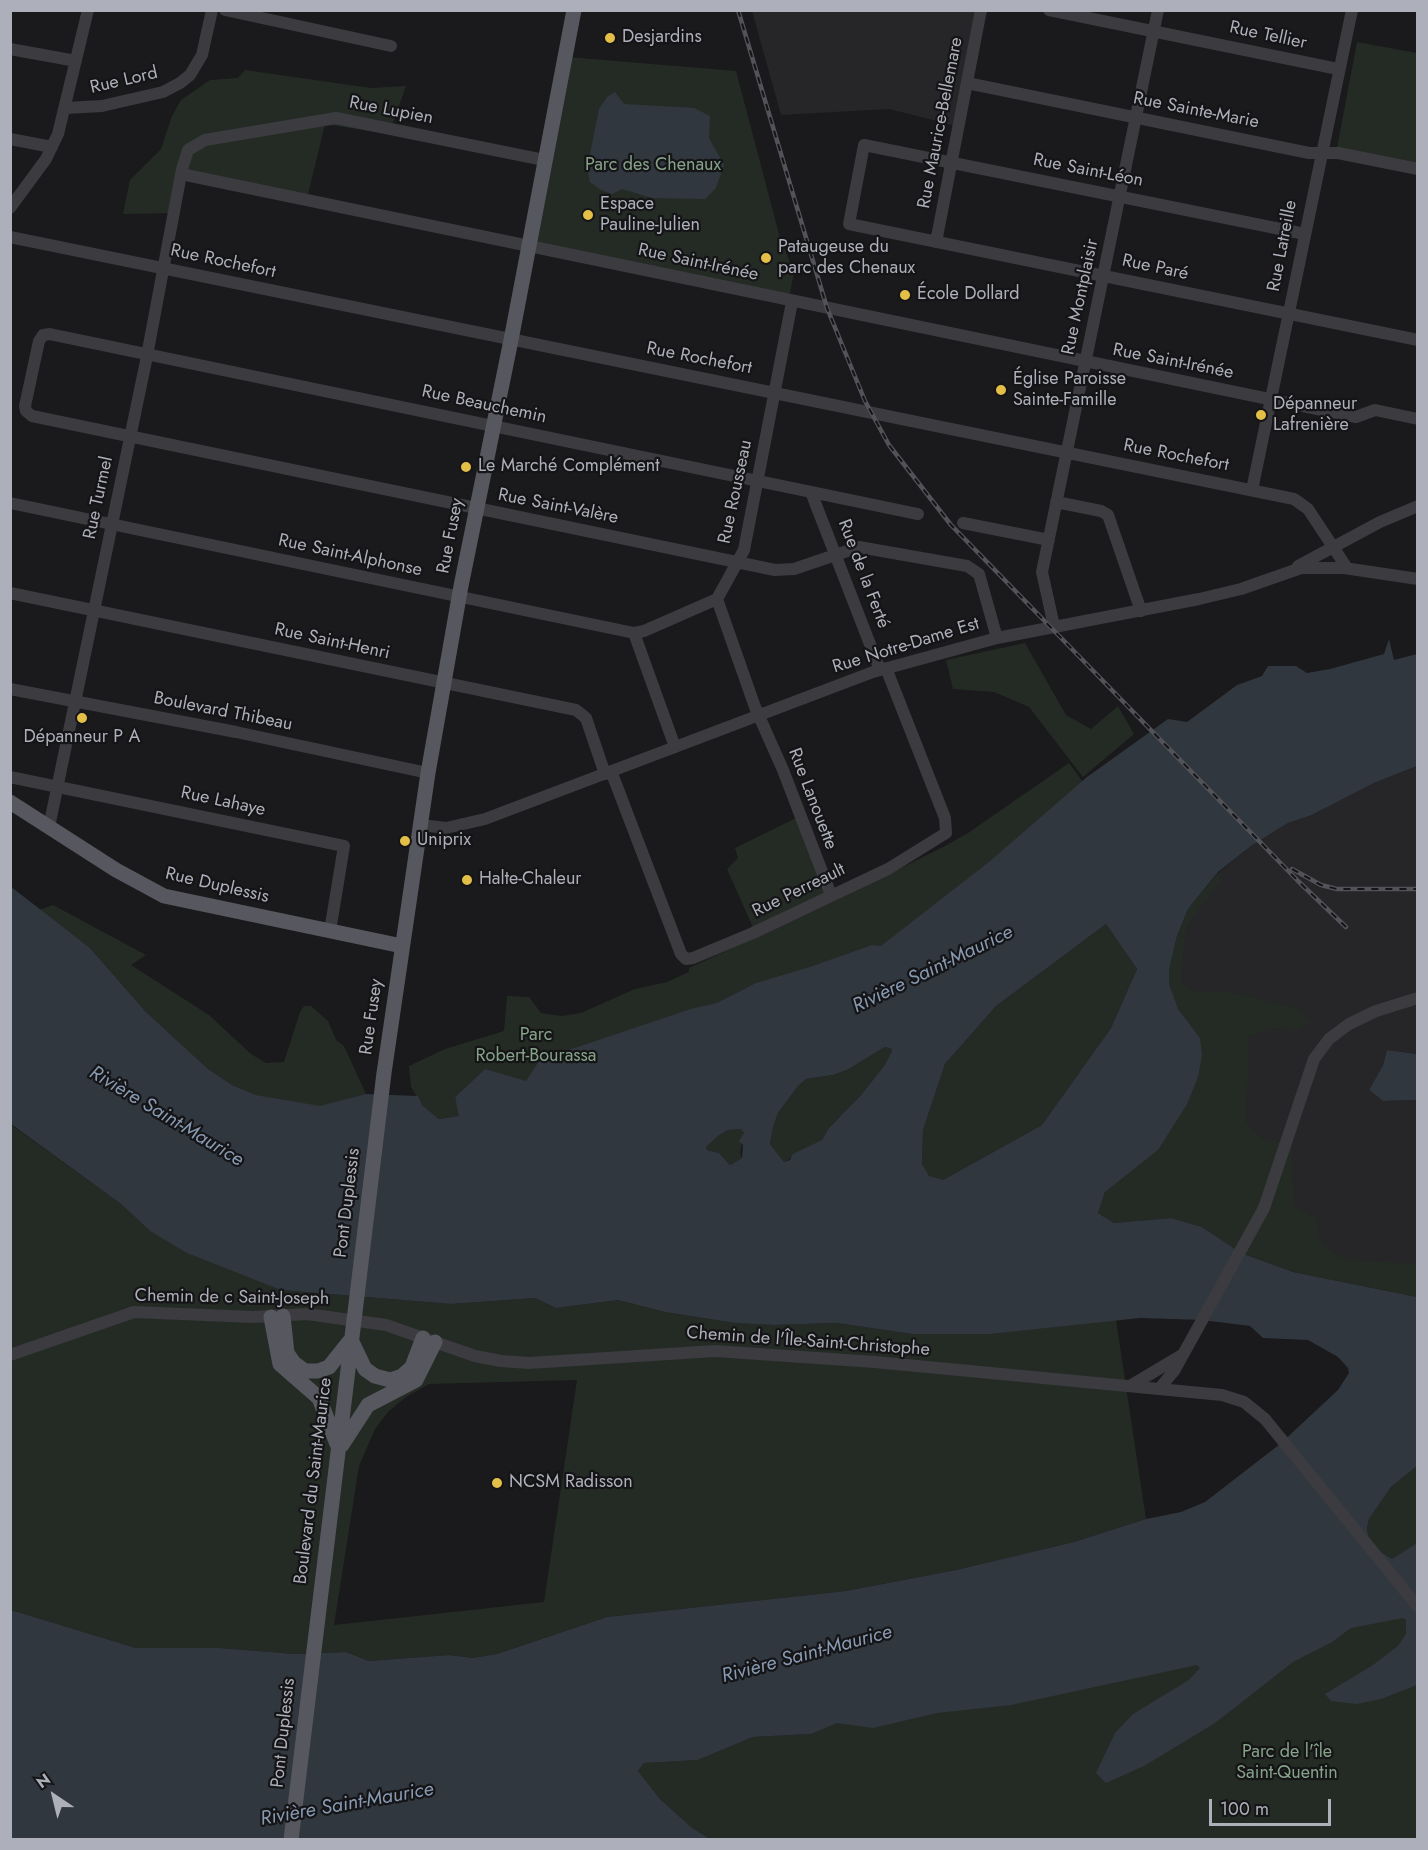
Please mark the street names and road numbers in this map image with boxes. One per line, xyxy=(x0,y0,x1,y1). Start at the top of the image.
street label: Rue Tellier xyxy=(1227,17,1309,55)
street label: Rue Maurice-Bellemare xyxy=(914,35,968,211)
street label: Rue Lord xyxy=(88,63,160,99)
street label: Rue Sainte-Marie xyxy=(1131,88,1261,134)
street label: Rue Lupien xyxy=(347,92,435,130)
street label: Rue Saint-Léon xyxy=(1031,150,1145,192)
street label: Rue Latreille xyxy=(1264,198,1302,294)
street label: Rue Montplaisir xyxy=(1058,237,1104,357)
street label: Rue Rochefort xyxy=(168,240,278,284)
street label: Rue Saint-Irénée xyxy=(636,240,760,286)
street label: Rue Paré xyxy=(1120,250,1190,286)
street label: Rue Rochefort xyxy=(644,338,754,380)
street label: Rue Saint-Irénée xyxy=(1111,340,1235,384)
street label: Rue Beauchemin xyxy=(420,381,548,429)
street label: Rue Rochefort xyxy=(1121,435,1231,477)
street label: Rue Rousseau xyxy=(714,438,758,546)
street label: Rue Turmel xyxy=(80,455,118,541)
street label: Rue Saint-Valère xyxy=(496,485,620,529)
street label: Rue Fusey xyxy=(433,496,469,576)
street label: Rue de la Ferté xyxy=(832,517,894,631)
street label: Rue Saint-Alphonse xyxy=(276,530,424,582)
street label: Rue Notre-Dame Est xyxy=(830,613,982,679)
street label: Rue Saint-Henri xyxy=(272,619,392,665)
street label: Boulevard Thibeau xyxy=(152,688,294,736)
street label: Rue Lanouette xyxy=(783,745,841,853)
street label: Rue Lahaye xyxy=(179,783,267,821)
street label: Rue Perreault xyxy=(749,859,849,923)
street label: Rue Duplessis xyxy=(163,864,271,908)
street label: Rue Fusey xyxy=(356,978,388,1056)
street label: Pont Duplessis xyxy=(331,1147,365,1259)
street label: Chemin de c Saint-Joseph xyxy=(134,1286,330,1310)
street label: Chemin de l'Île-Saint-Christophe xyxy=(685,1323,931,1361)
street label: Boulevard du Saint-Maurice xyxy=(291,1376,337,1586)
street label: Pont Duplessis xyxy=(268,1677,300,1789)

